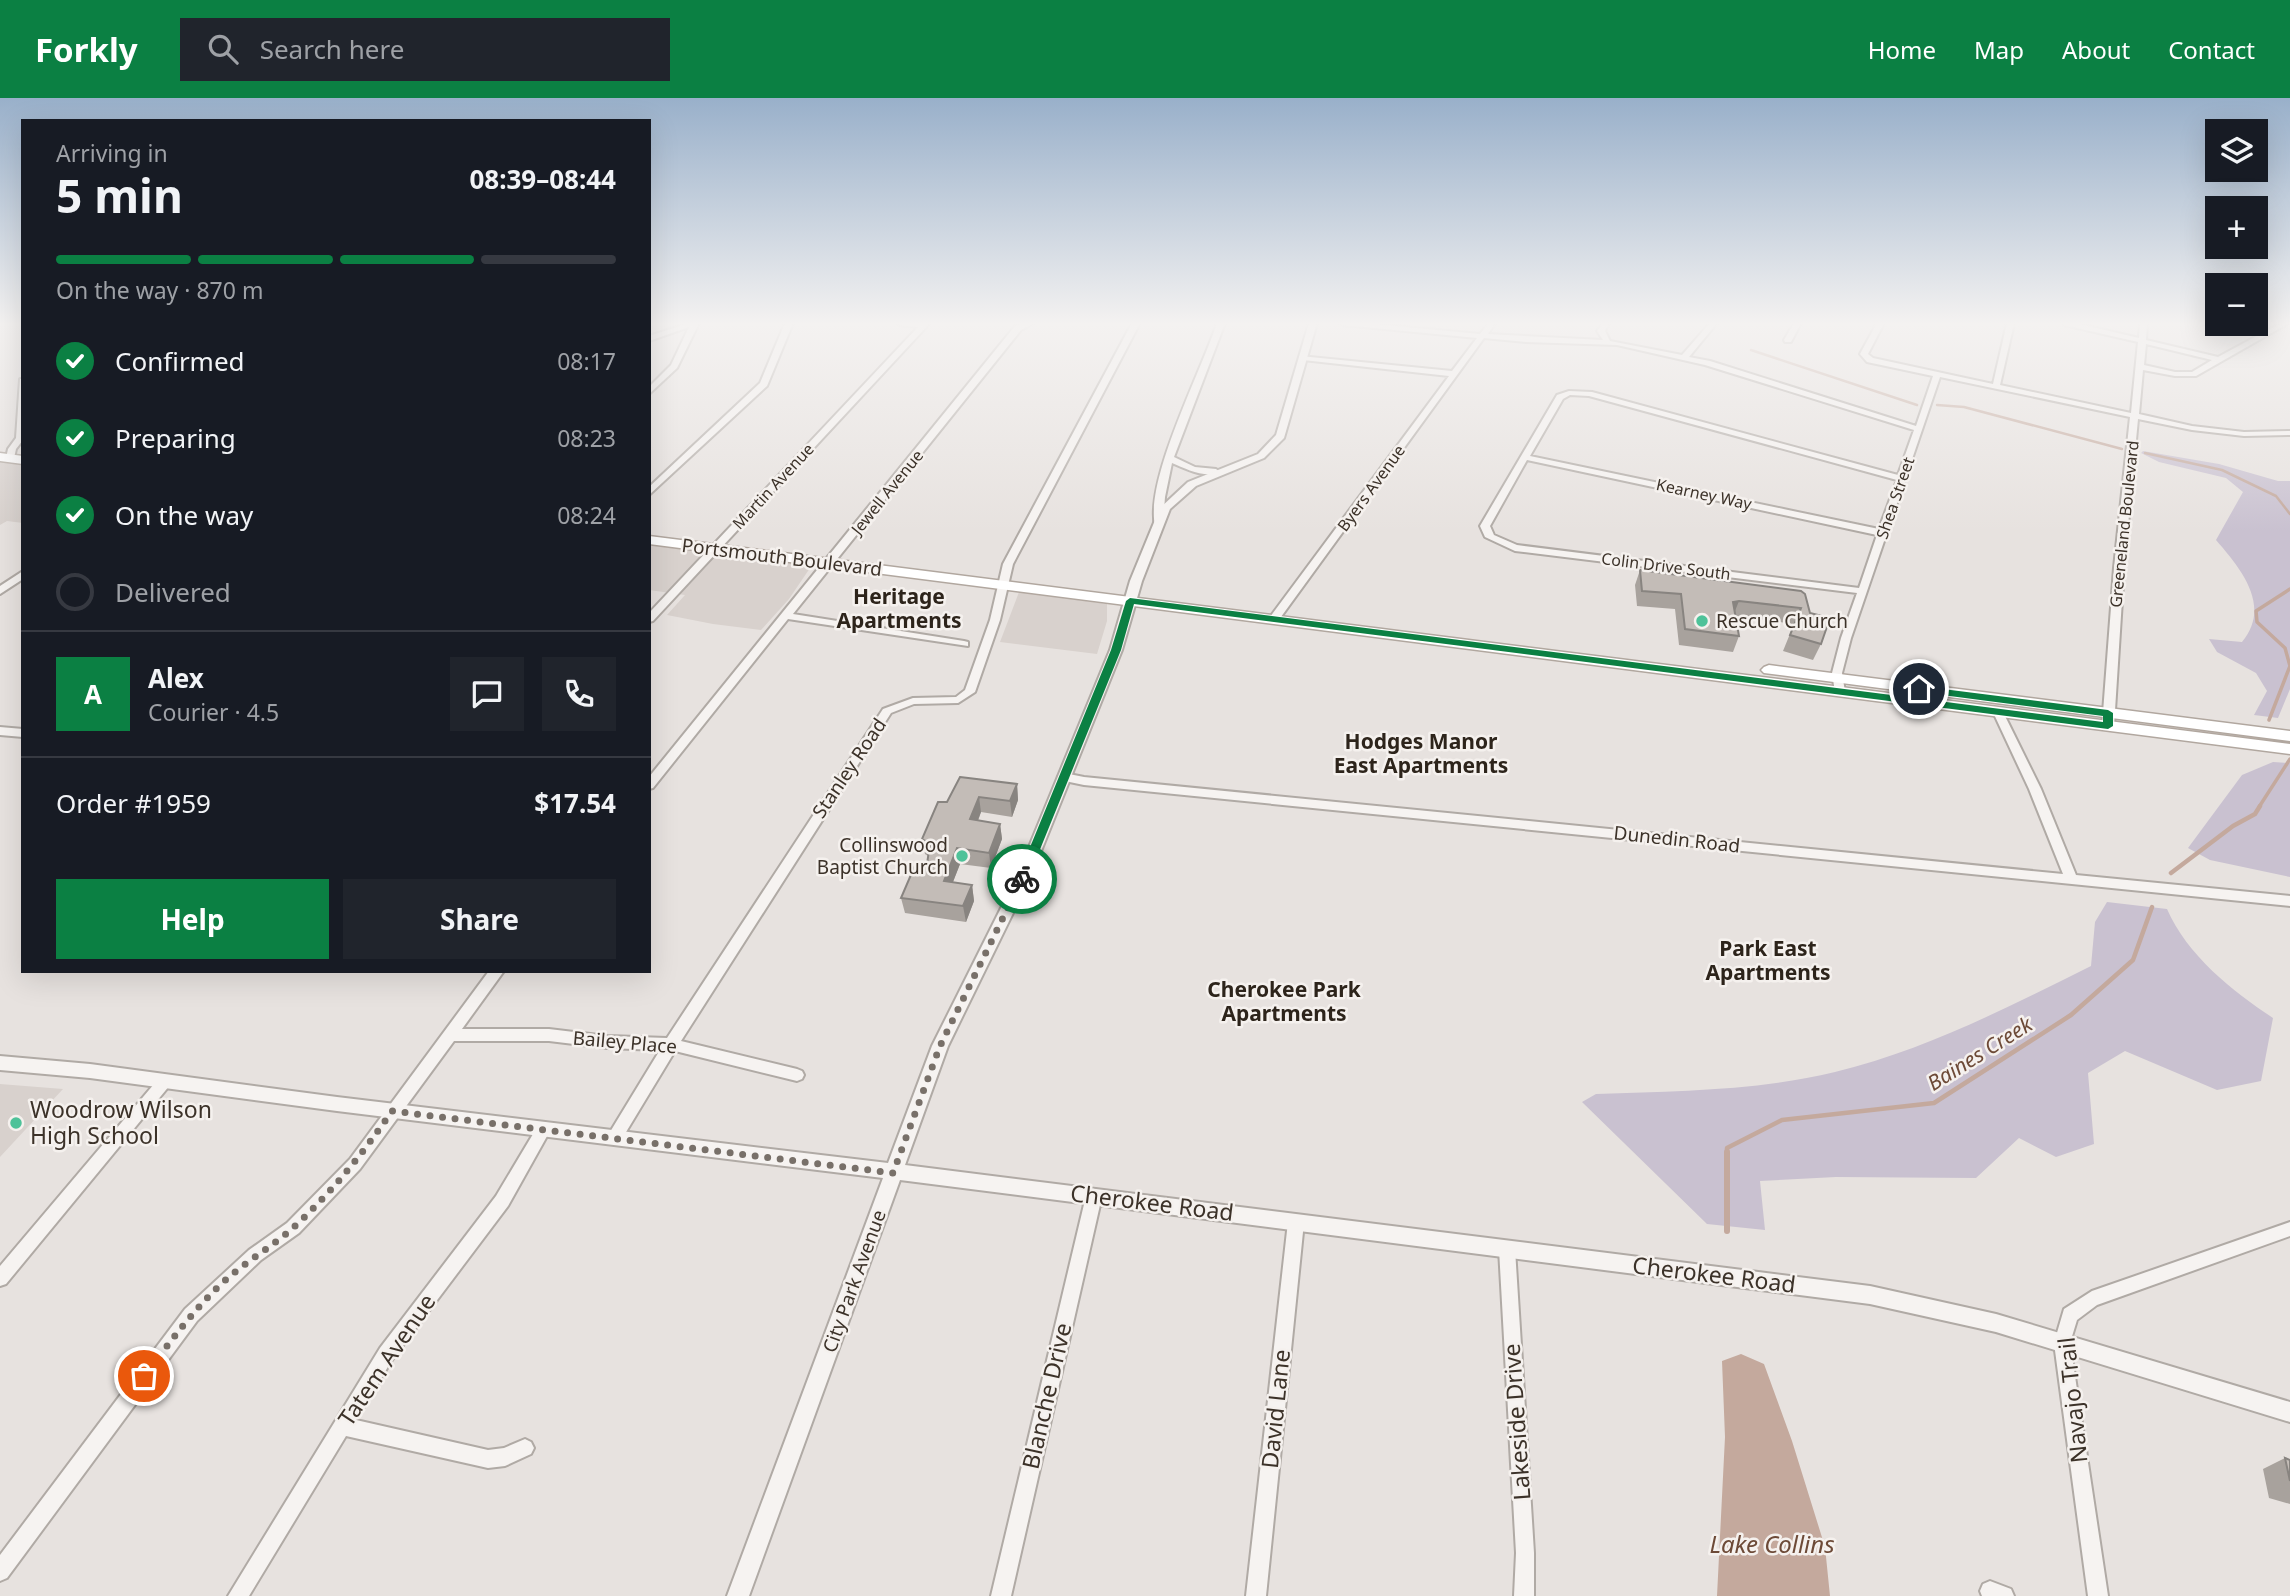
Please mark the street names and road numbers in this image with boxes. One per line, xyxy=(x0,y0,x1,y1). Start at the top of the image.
street label: Martin Avenue xyxy=(727,438,819,534)
street label: Greeneland Boulevard xyxy=(2104,439,2144,609)
street label: Byers Avenue xyxy=(1332,440,1410,536)
street label: Jewell Avenue xyxy=(845,445,928,541)
street label: Shea Street xyxy=(1871,454,1919,542)
street label: Kearney Way xyxy=(1654,473,1755,515)
street label: Portsmouth Boulevard xyxy=(680,532,884,582)
street label: Colin Drive South xyxy=(1600,547,1732,585)
street label: Stanley Road xyxy=(806,713,892,823)
street label: Dunedin Road xyxy=(1612,819,1742,859)
street label: Bailey Place xyxy=(572,1024,678,1060)
street label: Cherokee Road xyxy=(1069,1176,1236,1228)
street label: City Park Avenue xyxy=(816,1206,892,1356)
street label: Cherokee Road xyxy=(1631,1248,1798,1300)
street label: Tatem Avenue xyxy=(330,1287,442,1432)
street label: Blanche Drive xyxy=(1014,1320,1078,1472)
street label: Navajo Trail xyxy=(2049,1336,2095,1465)
street label: Lakeside Drive xyxy=(1495,1343,1537,1502)
street label: David Lane xyxy=(1253,1348,1297,1470)

